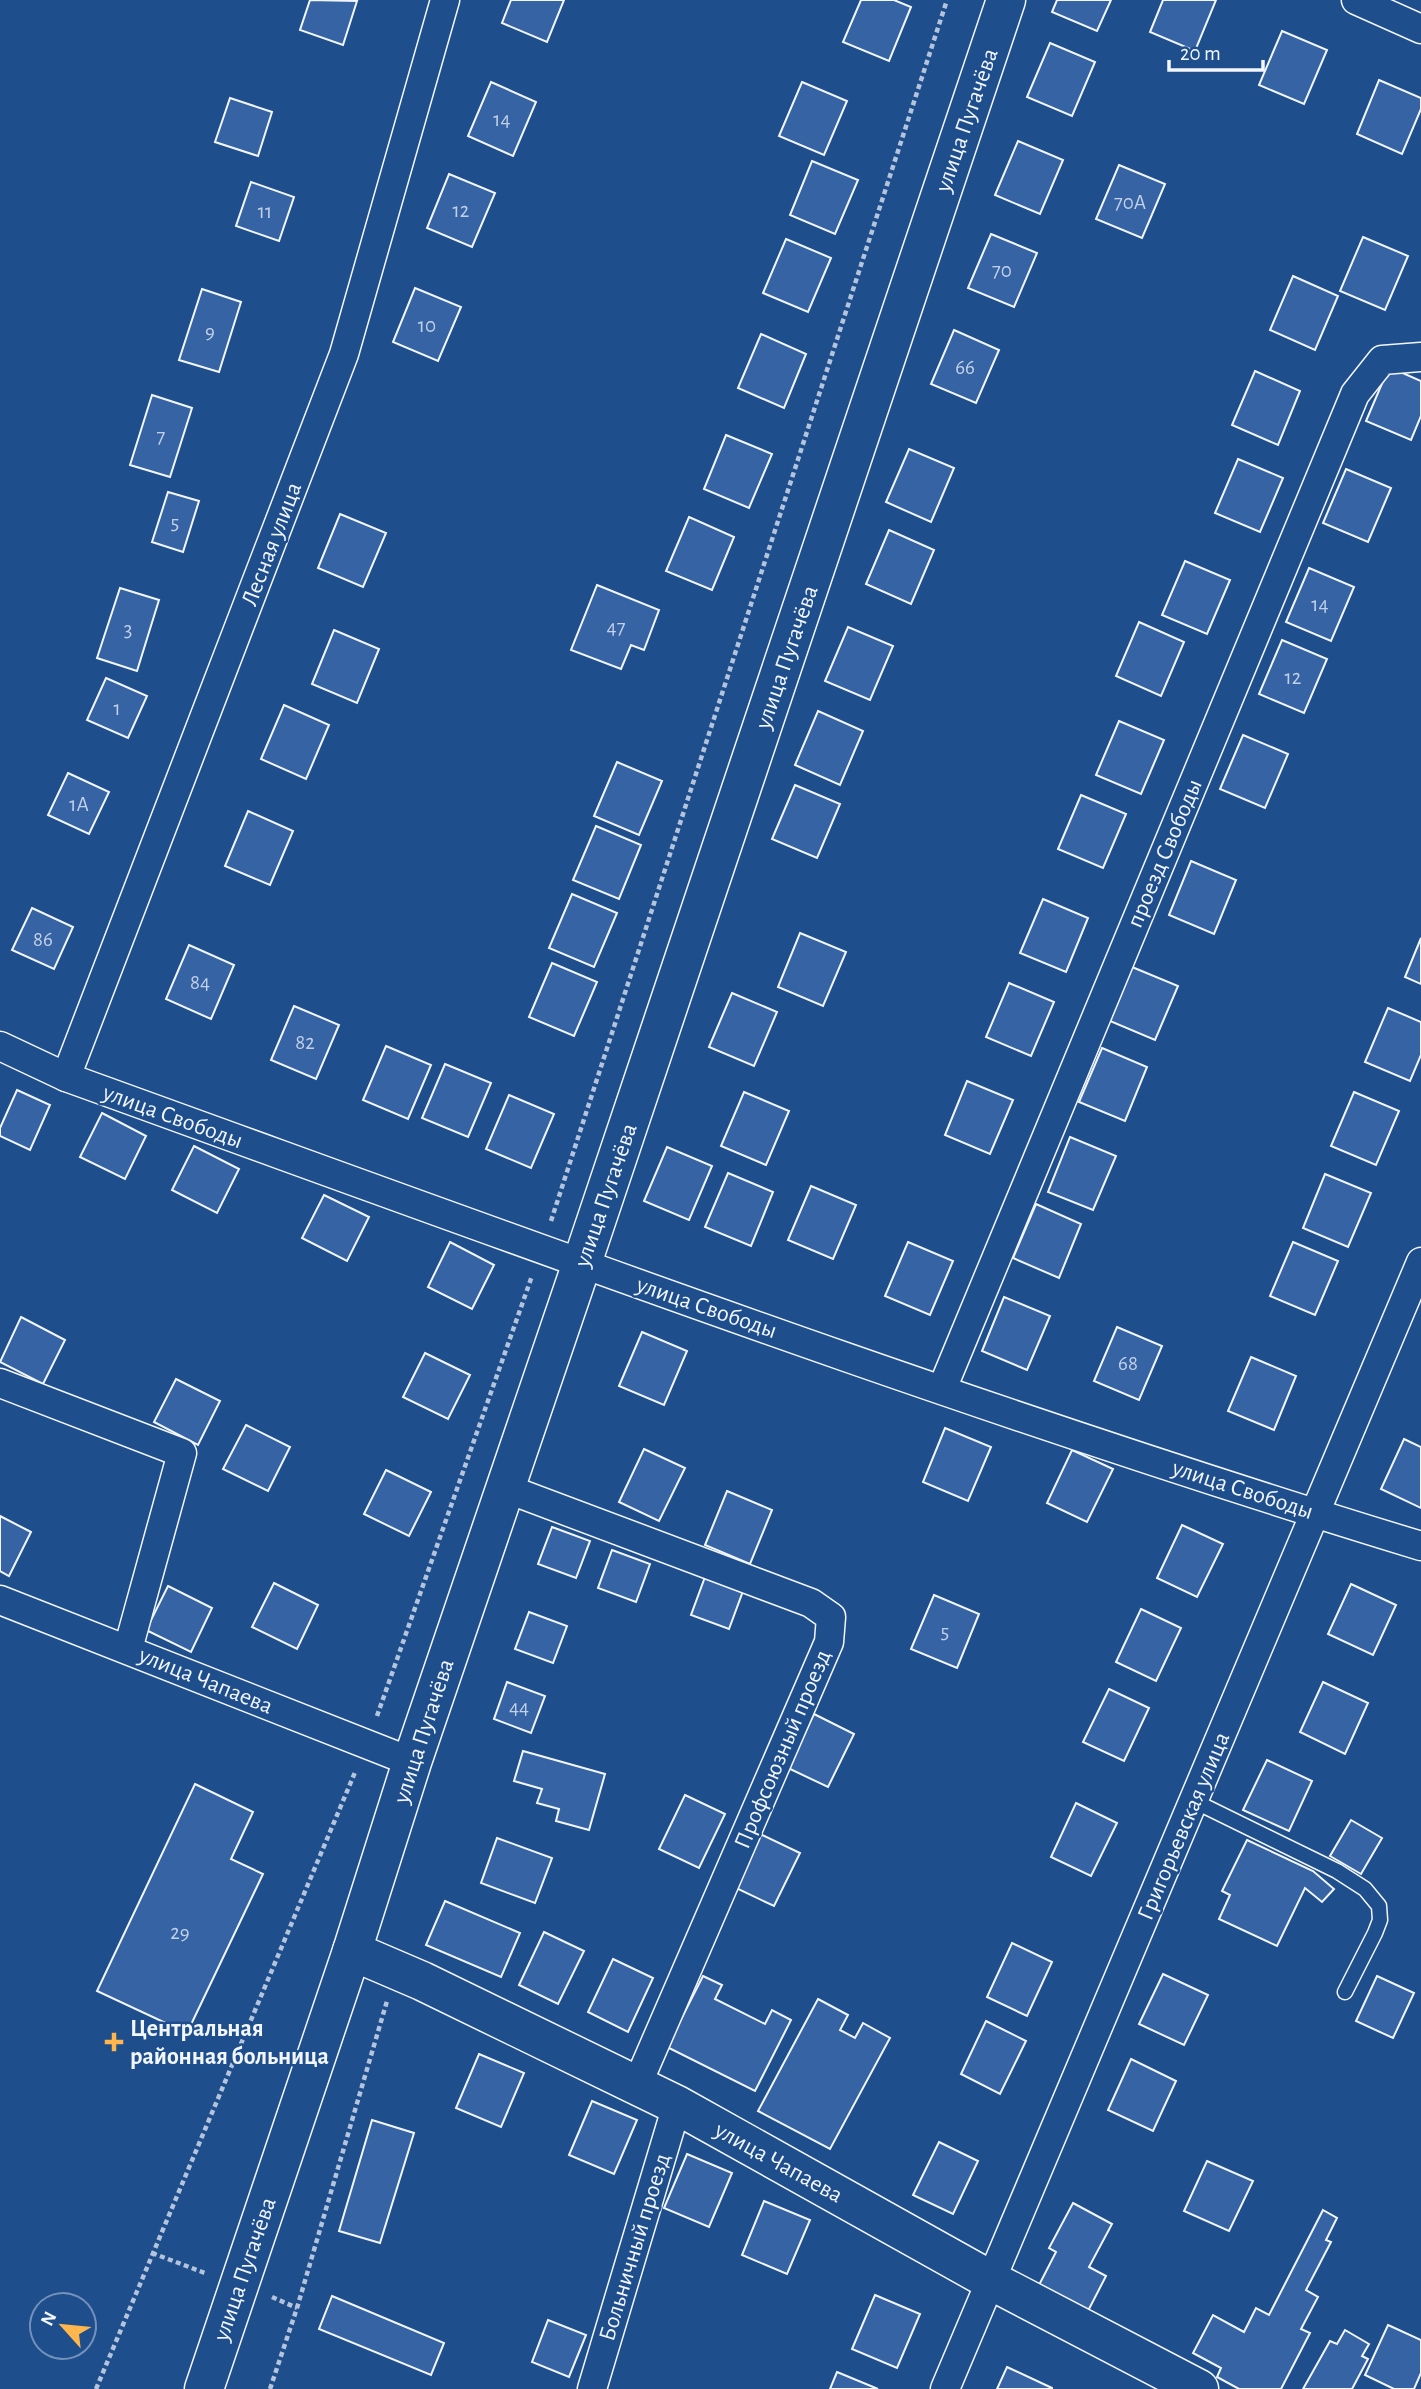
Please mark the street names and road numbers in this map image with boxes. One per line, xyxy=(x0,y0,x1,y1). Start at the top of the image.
street label: улица Пугачёва xyxy=(931,45,1003,196)
street label: Лесная улица xyxy=(237,479,306,609)
street label: улица Пугачёва xyxy=(751,582,823,733)
street label: проезд Свободы xyxy=(1123,776,1207,931)
street label: улица Свободы xyxy=(99,1080,246,1153)
street label: улица Пугачёва xyxy=(570,1120,642,1271)
street label: улица Свободы xyxy=(632,1272,780,1343)
street label: улица Свободы xyxy=(1168,1456,1316,1524)
street label: улица Чапаева xyxy=(134,1643,276,1719)
street label: Профсоюзный проезд xyxy=(730,1646,836,1852)
street label: улица Пугачёва xyxy=(389,1656,459,1807)
street label: Григорьевская улица xyxy=(1133,1729,1234,1924)
street label: улица Чапаева xyxy=(710,2117,846,2208)
street label: Больничный проезд xyxy=(595,2150,675,2344)
street label: улица Пугачёва xyxy=(209,2194,281,2345)

